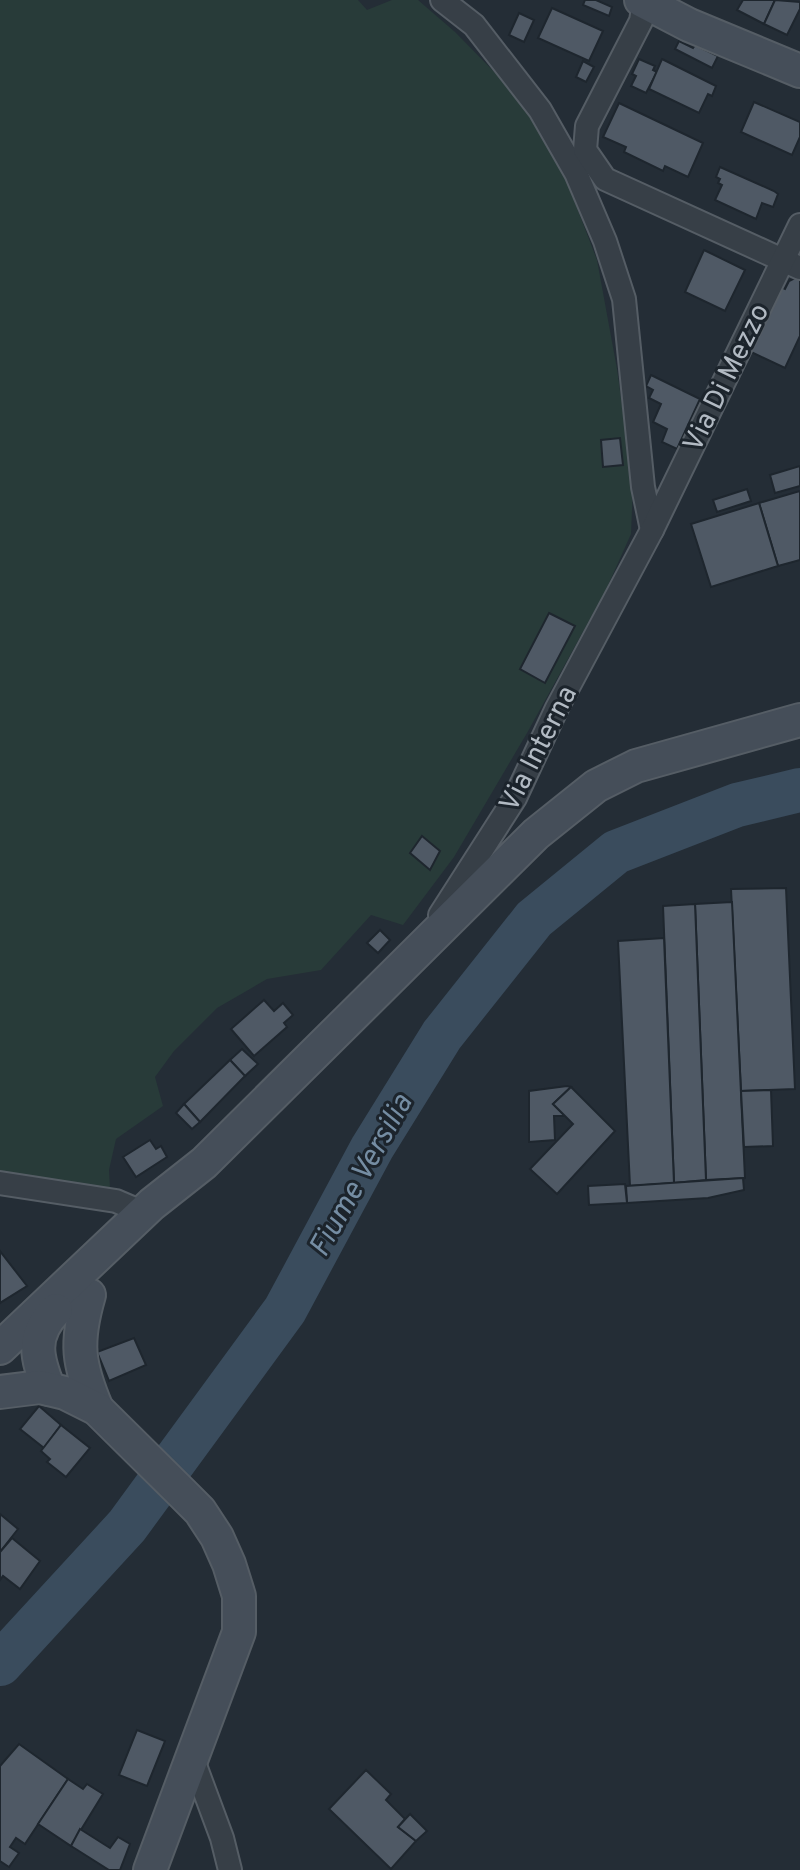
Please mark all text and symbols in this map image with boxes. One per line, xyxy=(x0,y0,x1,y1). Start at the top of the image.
street label: Via Di Mezzo xyxy=(676,298,779,458)
street label: Via Interna xyxy=(493,680,587,819)
water label: Fiume Versilia xyxy=(302,1088,422,1264)

